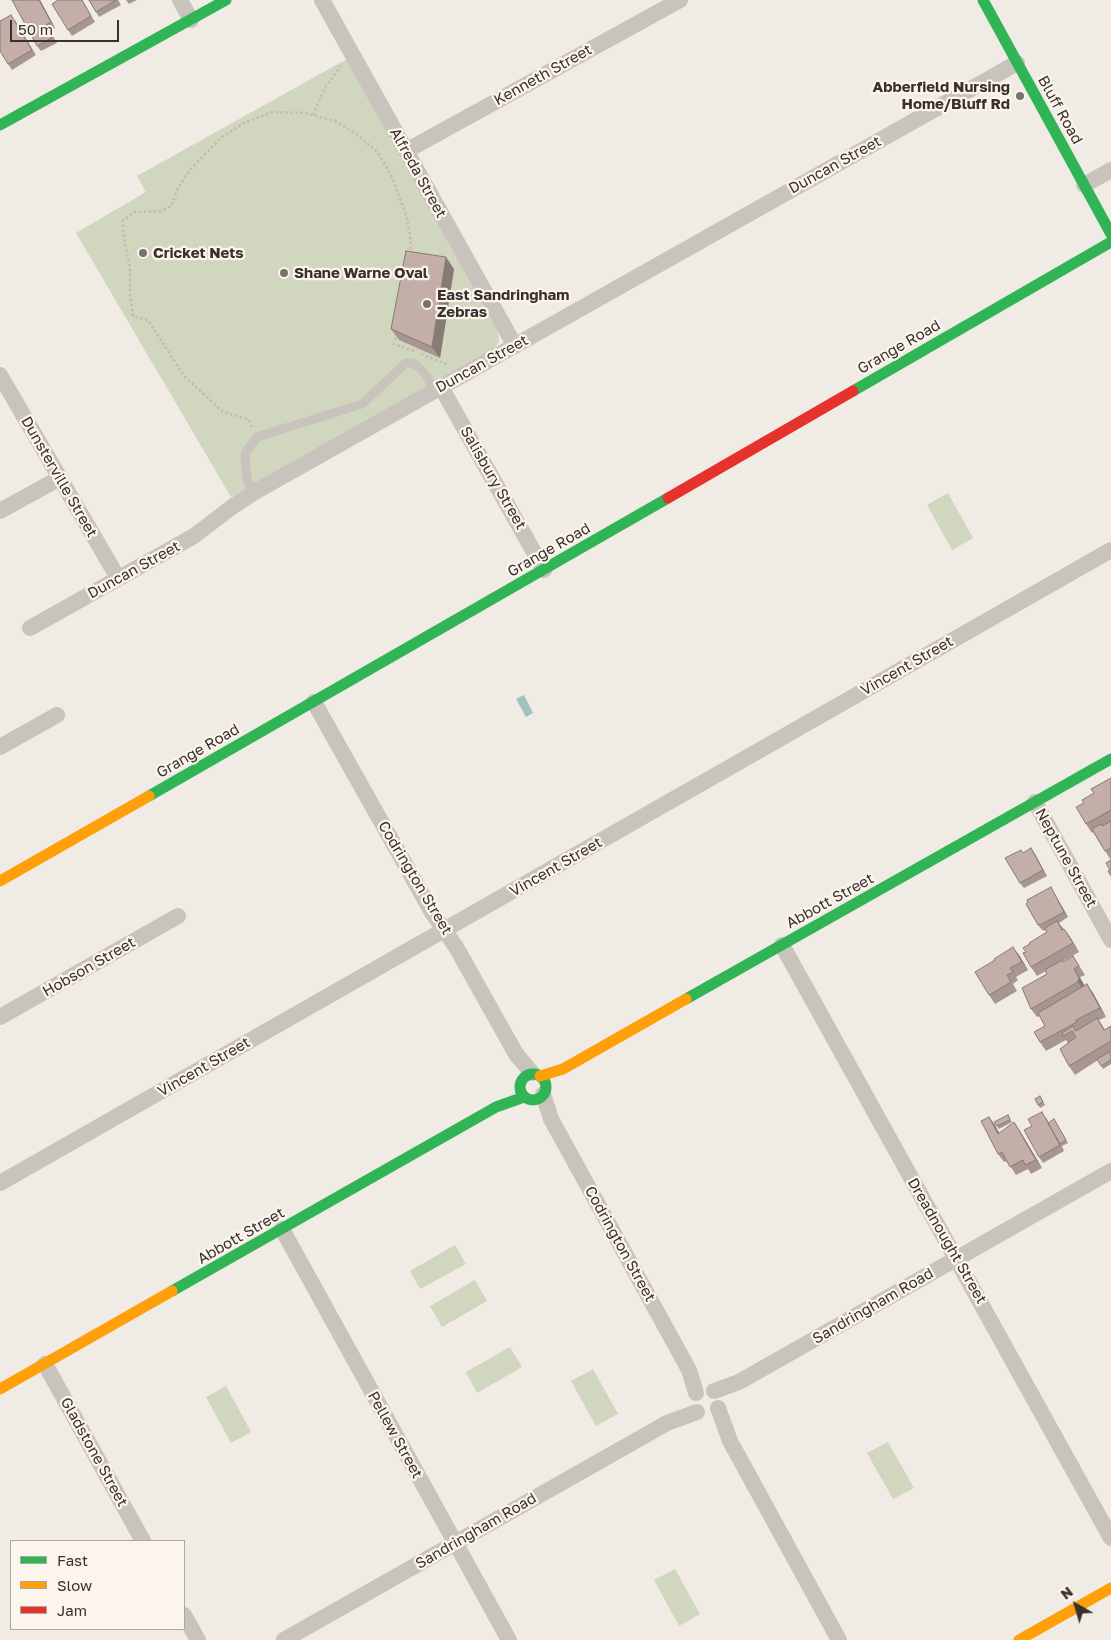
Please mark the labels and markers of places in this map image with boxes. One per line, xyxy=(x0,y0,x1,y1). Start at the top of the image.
place label: Abberfield Nursing Home/Bluff Rd xyxy=(873,78,1010,113)
marker: Abberfield Nursing Home/Bluff Rd xyxy=(1014,90,1026,102)
place label: Cricket Nets xyxy=(153,244,244,262)
marker: Cricket Nets xyxy=(137,247,149,259)
place label: Shane Warne Oval xyxy=(294,264,428,282)
marker: Shane Warne Oval xyxy=(278,267,290,279)
place label: East Sandringham Zebras xyxy=(437,286,569,321)
marker: East Sandringham Zebras xyxy=(421,298,433,310)

